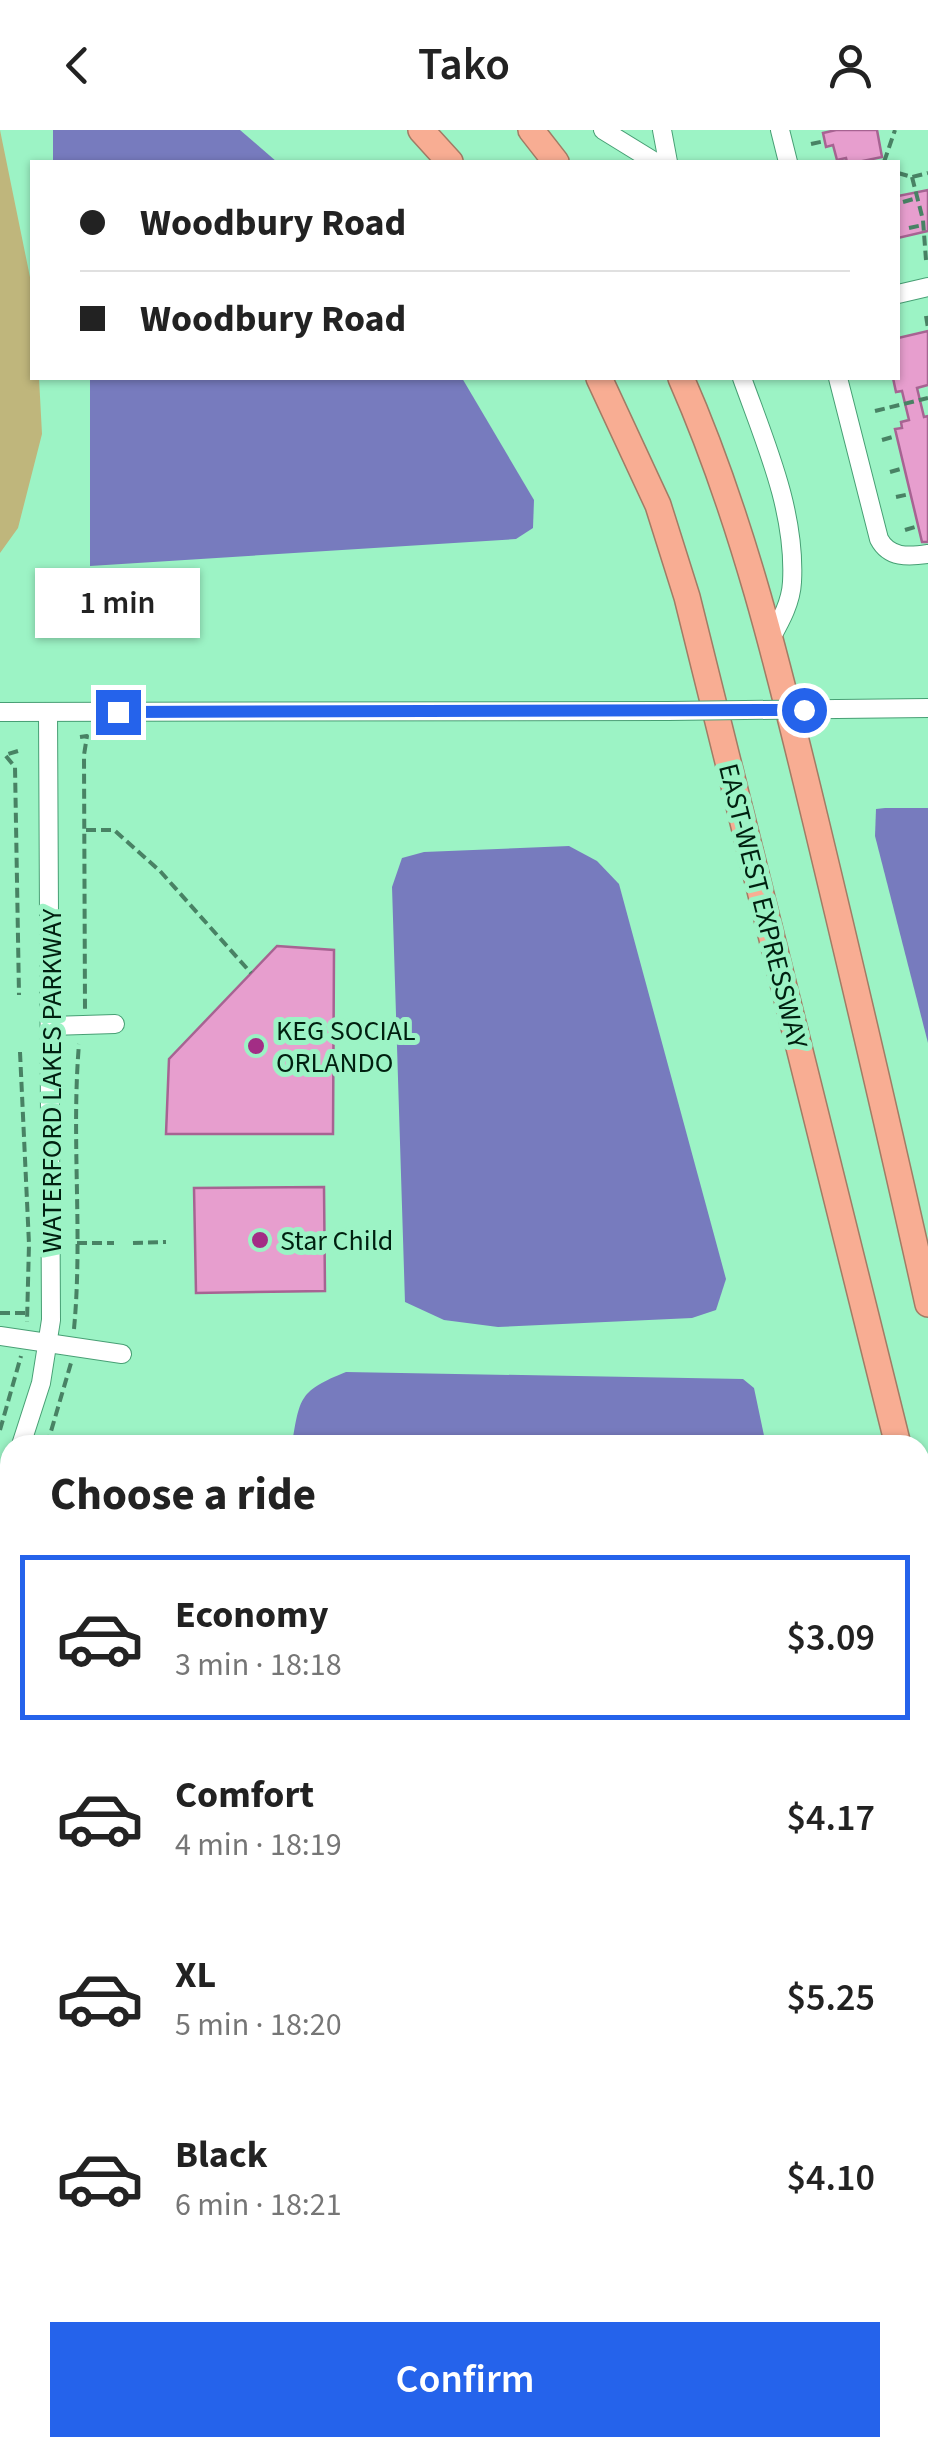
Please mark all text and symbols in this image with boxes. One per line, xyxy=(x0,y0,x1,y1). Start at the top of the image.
text: Tako xyxy=(418,33,510,97)
icon: back xyxy=(50,38,105,93)
icon: person xyxy=(823,38,878,93)
text: Woodbury Road xyxy=(140,196,406,250)
text: Woodbury Road xyxy=(140,292,406,346)
callout: 1 min xyxy=(36,567,200,637)
text: 1 min xyxy=(79,580,156,626)
route start xyxy=(782,688,827,733)
route end xyxy=(96,690,141,735)
street label: EAST-WEST EXPRESSWAY xyxy=(708,759,818,1054)
street label: WATERFORD LAKES PARKWAY xyxy=(32,908,72,1253)
place label: KEG SOCIAL ORLANDO xyxy=(276,1011,416,1083)
marker: KEG SOCIAL ORLANDO xyxy=(245,1035,267,1057)
place label: Star Child xyxy=(280,1221,393,1261)
marker: Star Child xyxy=(249,1229,271,1251)
text: Choose a ride xyxy=(50,1463,316,1527)
text: Economy xyxy=(175,1588,328,1642)
icon: car xyxy=(55,1593,145,1683)
text: $3.09 xyxy=(787,1611,875,1665)
text: 3 min · 18:18 xyxy=(175,1642,342,1688)
text: Comfort xyxy=(175,1768,314,1822)
icon: car xyxy=(55,1773,145,1863)
text: $4.17 xyxy=(787,1791,875,1845)
text: 4 min · 18:19 xyxy=(175,1822,342,1868)
text: XL xyxy=(175,1948,216,2002)
icon: car xyxy=(55,1953,145,2043)
text: $5.25 xyxy=(787,1971,875,2025)
text: 5 min · 18:20 xyxy=(175,2002,342,2048)
text: Black xyxy=(175,2128,268,2182)
icon: car xyxy=(55,2133,145,2223)
text: $4.10 xyxy=(787,2151,875,2205)
text: 6 min · 18:21 xyxy=(175,2182,342,2228)
button: Confirm xyxy=(50,2322,880,2437)

